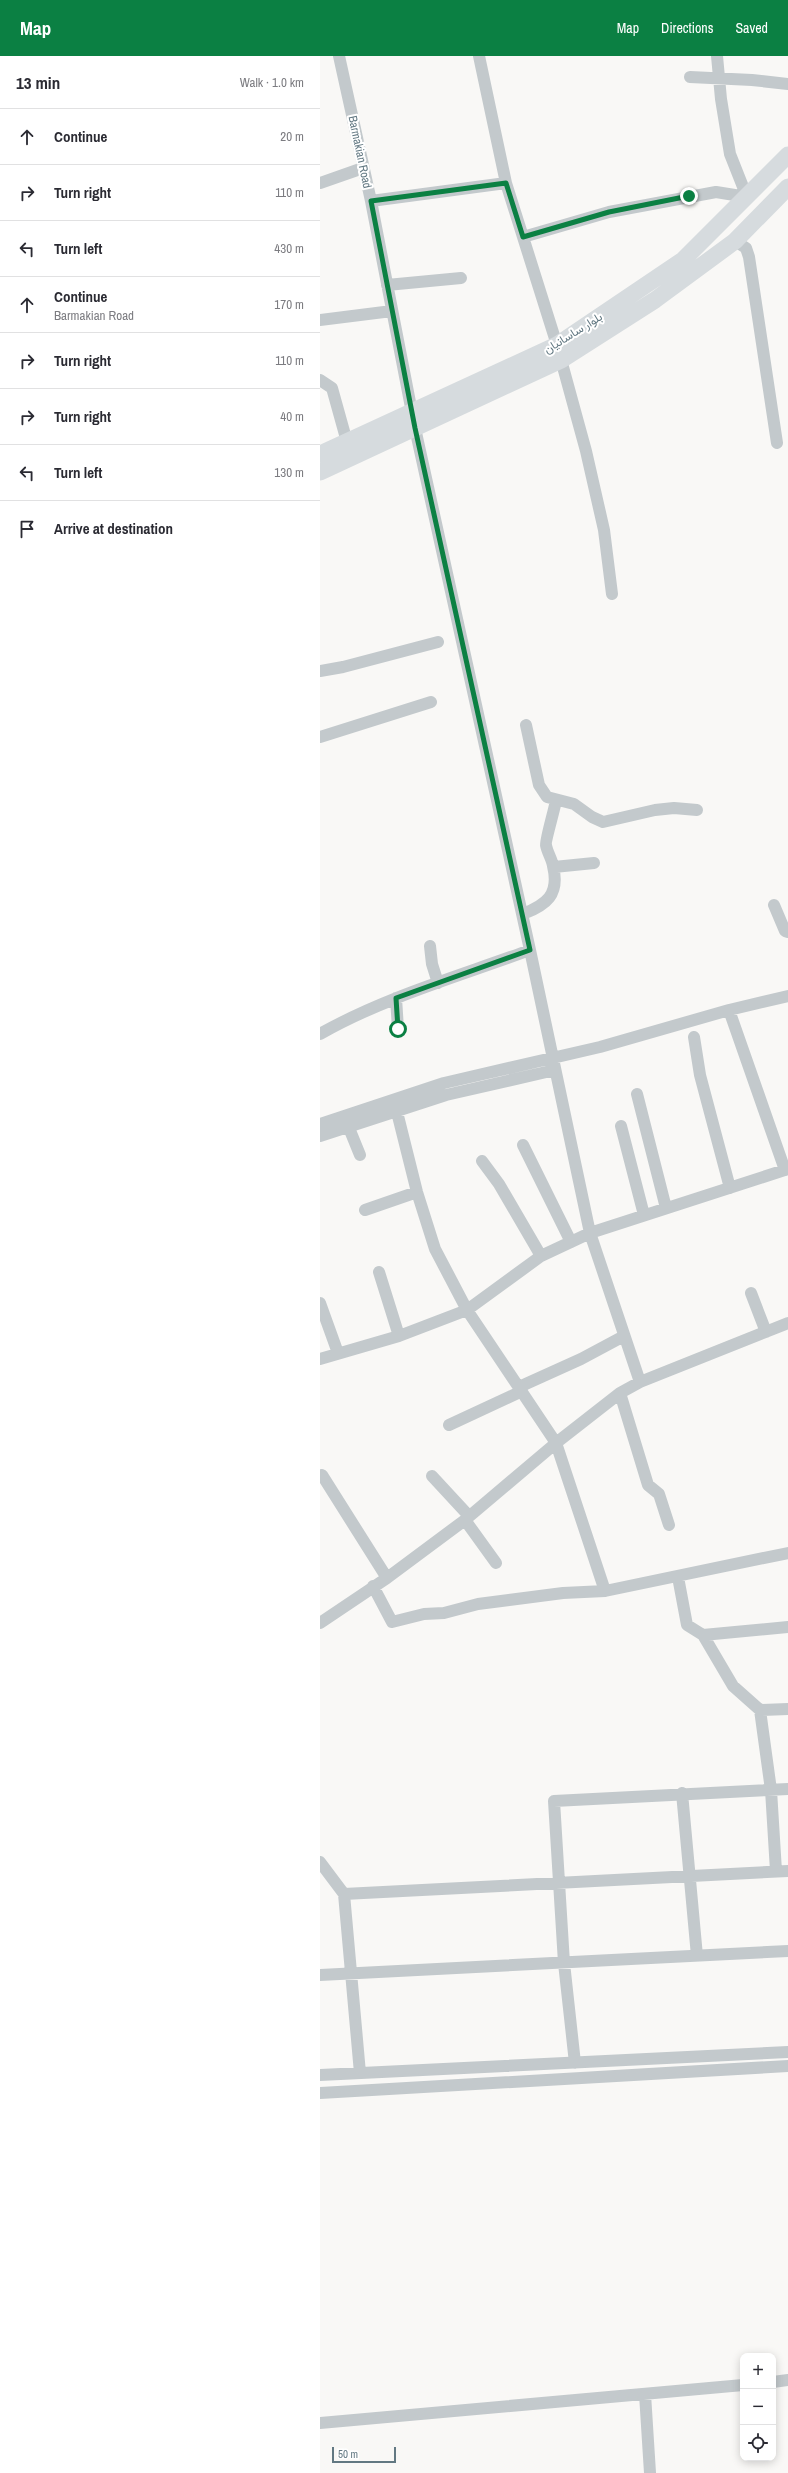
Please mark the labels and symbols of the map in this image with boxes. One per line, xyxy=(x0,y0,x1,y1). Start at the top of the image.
street label: Barmakian Road xyxy=(344,114,376,190)
route end xyxy=(680,187,698,205)
street label: بلوار ساسانیان xyxy=(541,309,605,357)
route start xyxy=(389,1020,407,1038)
scale bar xyxy=(332,2445,396,2464)

